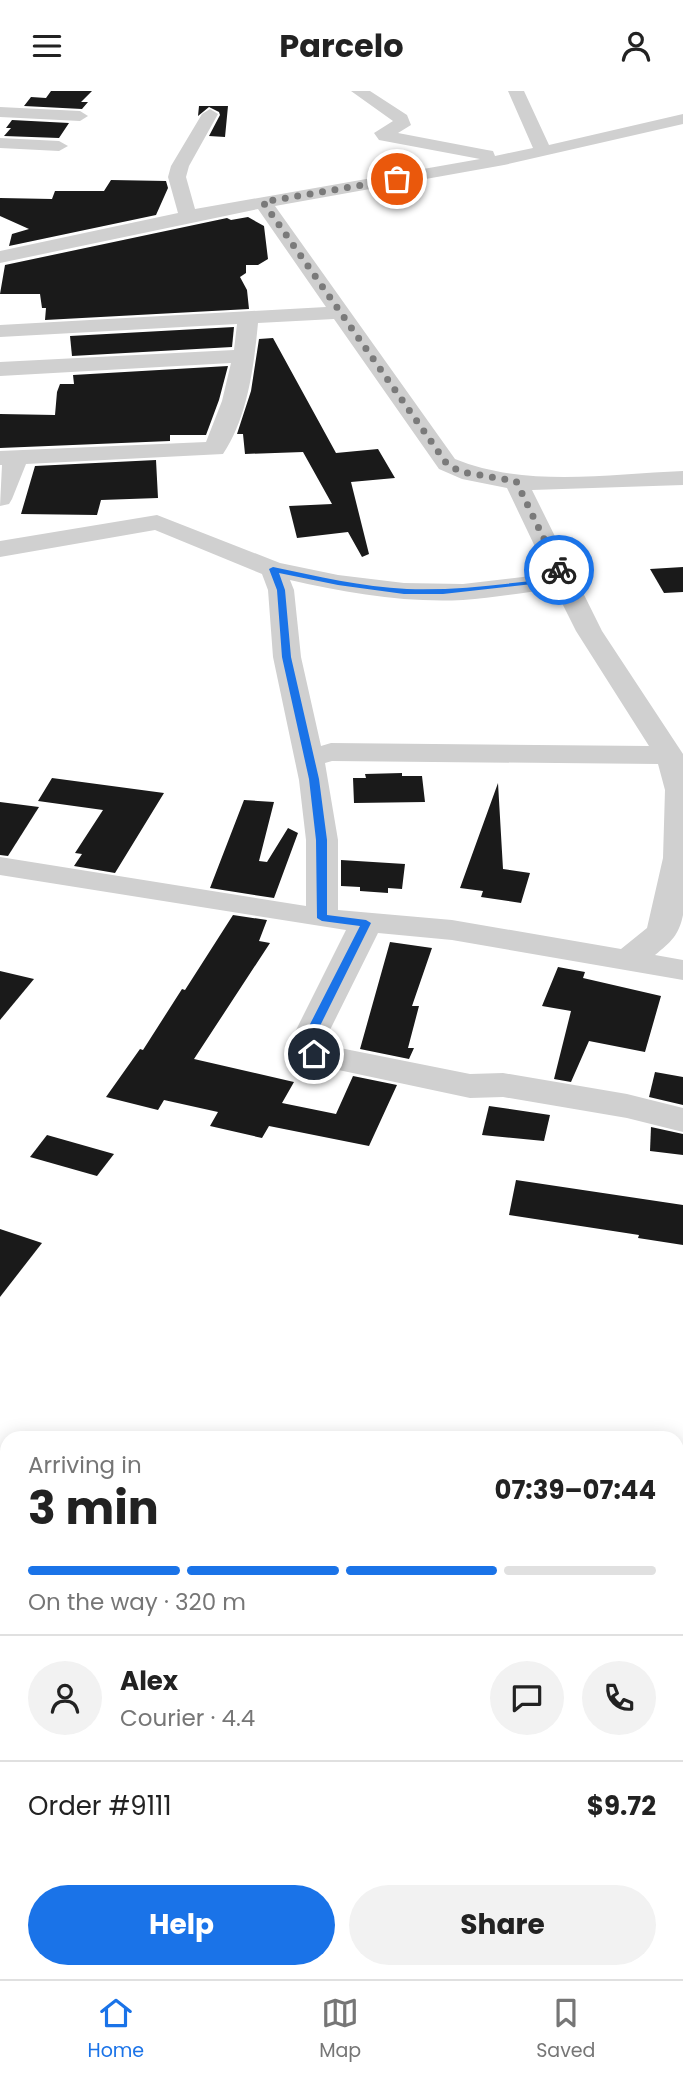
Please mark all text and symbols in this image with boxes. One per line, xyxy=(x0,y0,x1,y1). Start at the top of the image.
text: Parcelo xyxy=(279,23,404,68)
icon: menu xyxy=(28,27,66,65)
icon: person xyxy=(617,27,655,65)
pin xyxy=(367,149,427,209)
icon: bag xyxy=(378,160,416,198)
courier xyxy=(524,535,594,605)
icon: bike xyxy=(540,551,578,589)
pin xyxy=(284,1024,344,1084)
icon: home xyxy=(295,1035,333,1073)
text: Arriving in xyxy=(28,1449,142,1481)
text: 07:39–07:44 xyxy=(495,1472,656,1508)
text: 3 min xyxy=(28,1476,159,1540)
text: On the way · 320 m xyxy=(28,1586,246,1618)
button: person xyxy=(28,1661,102,1735)
button: chat xyxy=(490,1661,564,1735)
button: phone xyxy=(582,1661,656,1735)
text: Alex xyxy=(120,1663,178,1699)
text: Courier · 4.4 xyxy=(120,1702,255,1734)
text: Order #9111 xyxy=(28,1788,172,1824)
text: $9.72 xyxy=(587,1788,656,1824)
button: Help xyxy=(28,1885,335,1965)
button: Share xyxy=(349,1885,656,1965)
tab: Home xyxy=(87,1994,144,2065)
tab: Map xyxy=(319,1994,361,2065)
tab: Saved xyxy=(536,1994,595,2065)

